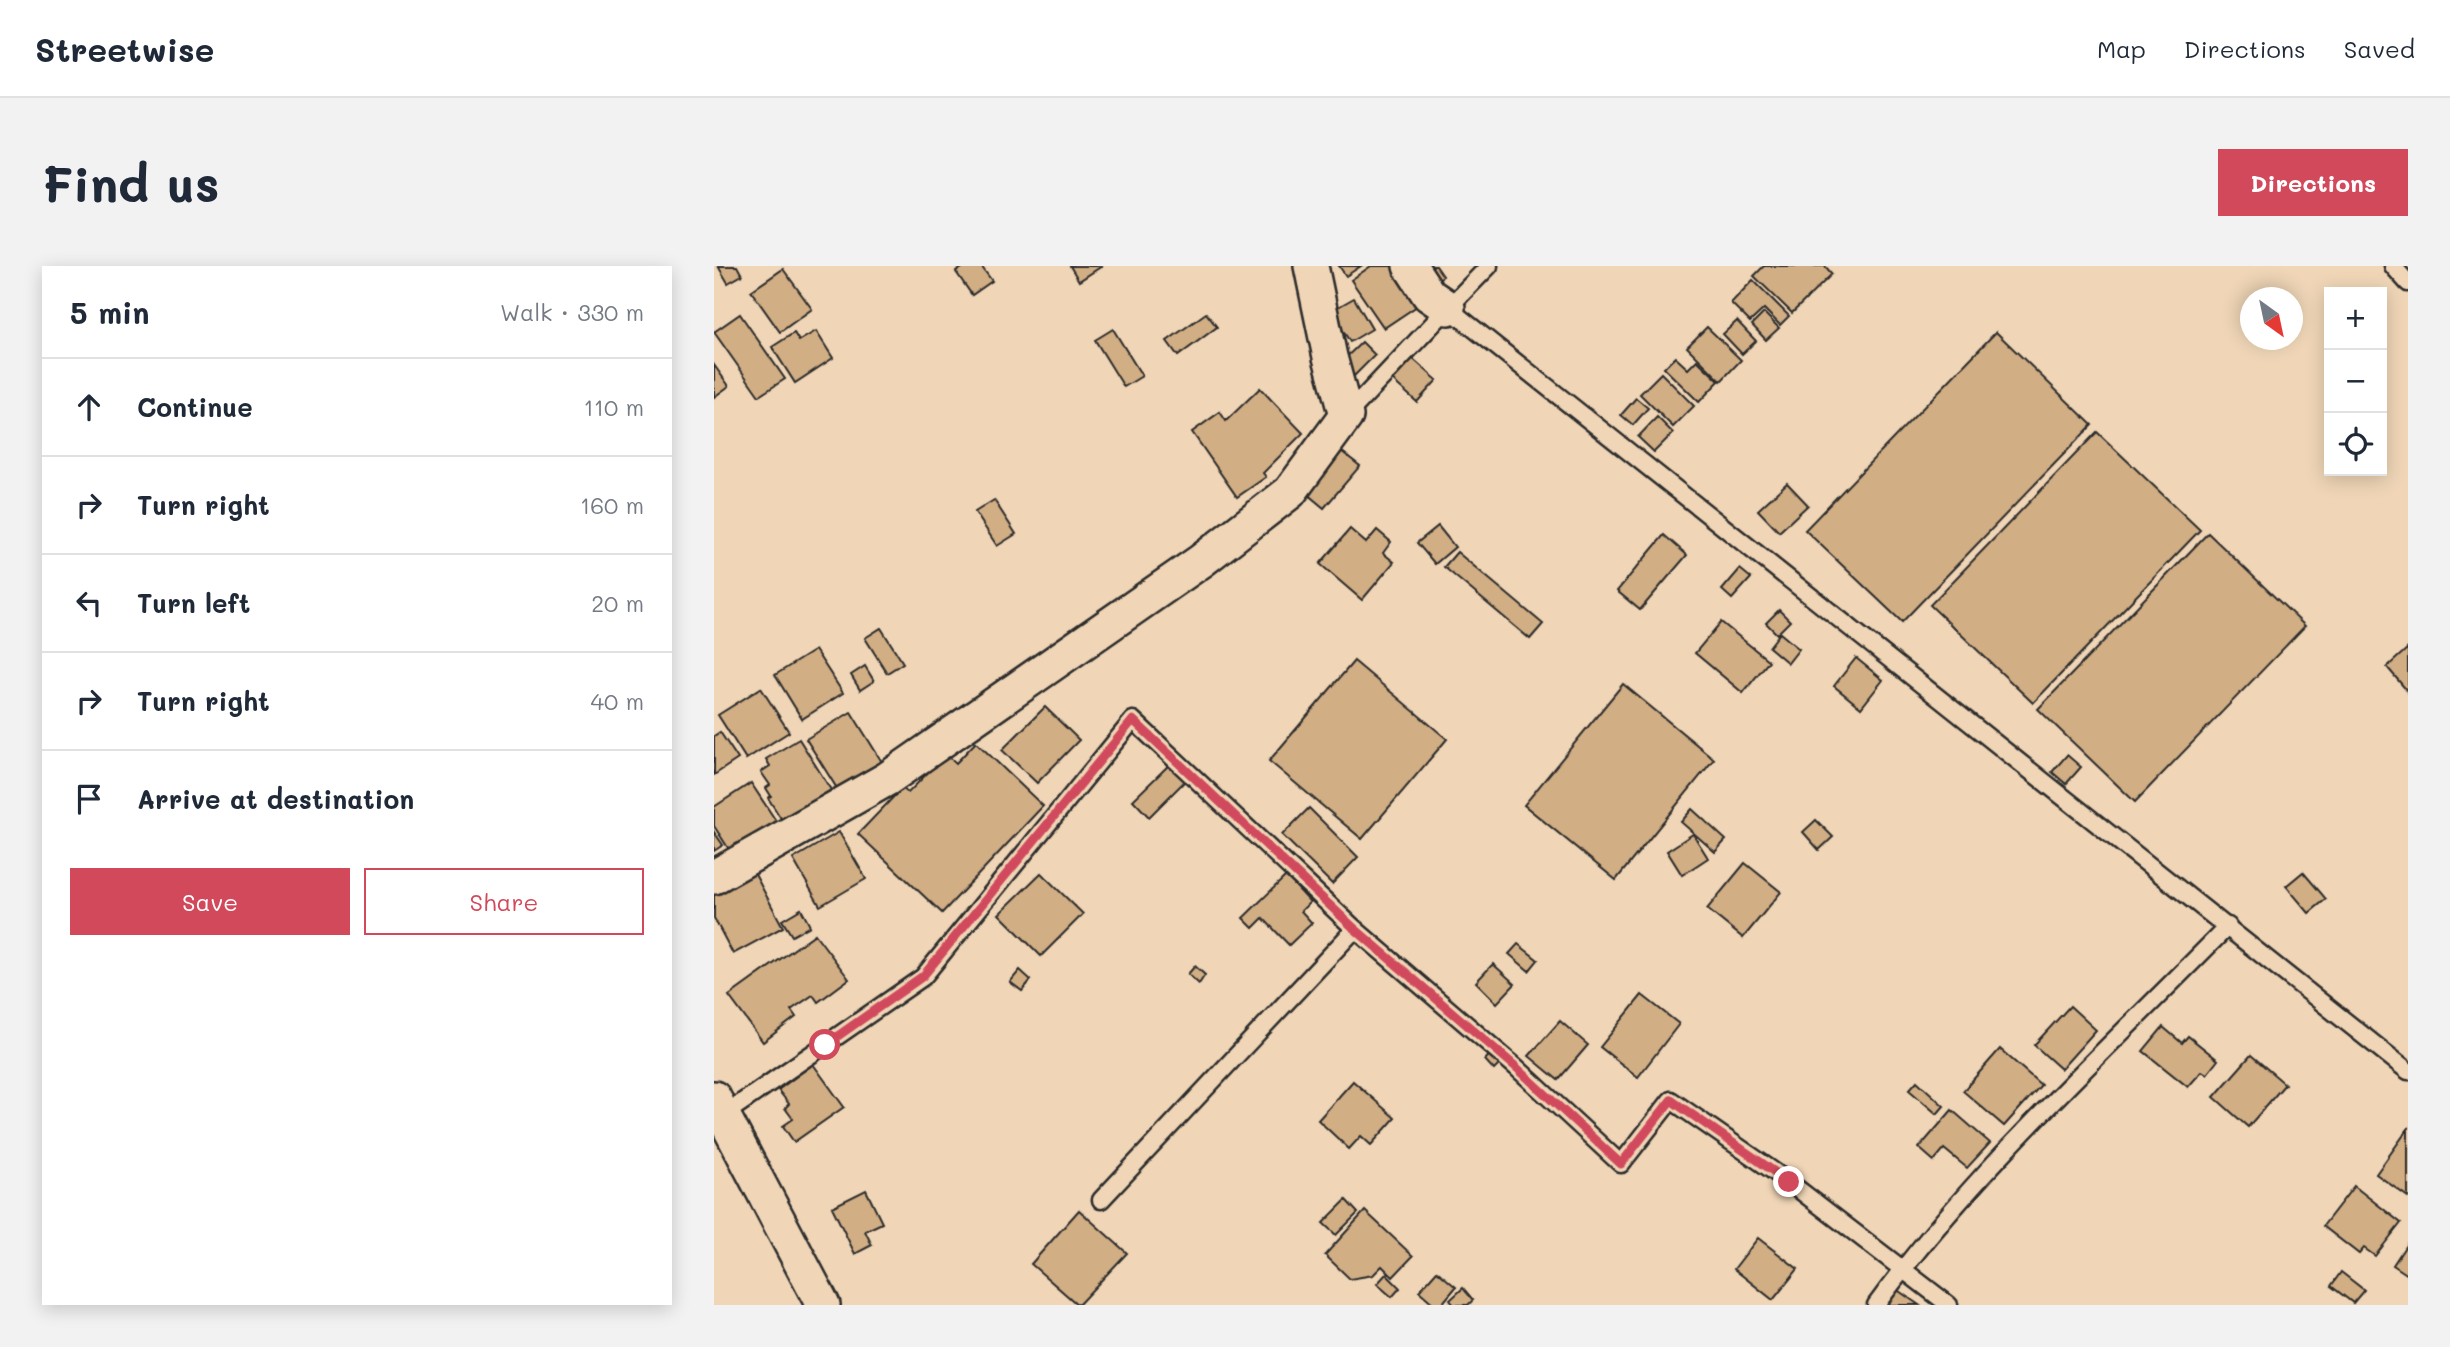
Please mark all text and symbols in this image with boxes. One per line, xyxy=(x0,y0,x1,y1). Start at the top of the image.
text: Streetwise xyxy=(35,27,214,70)
text: Map xyxy=(2097,33,2146,64)
text: Directions xyxy=(2184,33,2306,64)
text: Saved xyxy=(2344,33,2415,64)
button: Directions xyxy=(2218,149,2408,216)
text: Find us xyxy=(42,151,220,214)
north arrow xyxy=(2240,287,2303,350)
map controls xyxy=(2324,287,2387,476)
button: + xyxy=(2324,287,2387,350)
text: 5 min xyxy=(70,292,150,332)
text: Walk · 330 m xyxy=(500,297,644,327)
button: − xyxy=(2324,350,2387,413)
icon: ahead xyxy=(70,388,108,426)
text: Continue xyxy=(137,390,253,424)
text: 110 m xyxy=(584,392,644,422)
button: locate xyxy=(2324,413,2387,476)
icon: right xyxy=(70,486,108,524)
text: Turn right xyxy=(137,488,270,522)
text: 160 m xyxy=(580,490,644,520)
icon: left xyxy=(70,584,108,622)
text: Turn left xyxy=(137,586,250,620)
text: 20 m xyxy=(591,588,644,618)
icon: right xyxy=(70,682,108,720)
text: Turn right xyxy=(137,684,270,718)
text: 40 m xyxy=(591,686,644,716)
icon: arrive xyxy=(70,780,108,818)
text: Arrive at destination xyxy=(137,782,414,816)
button: Save xyxy=(70,868,350,935)
button: Share xyxy=(364,868,644,935)
route start xyxy=(809,1029,840,1060)
route end xyxy=(1773,1166,1804,1197)

